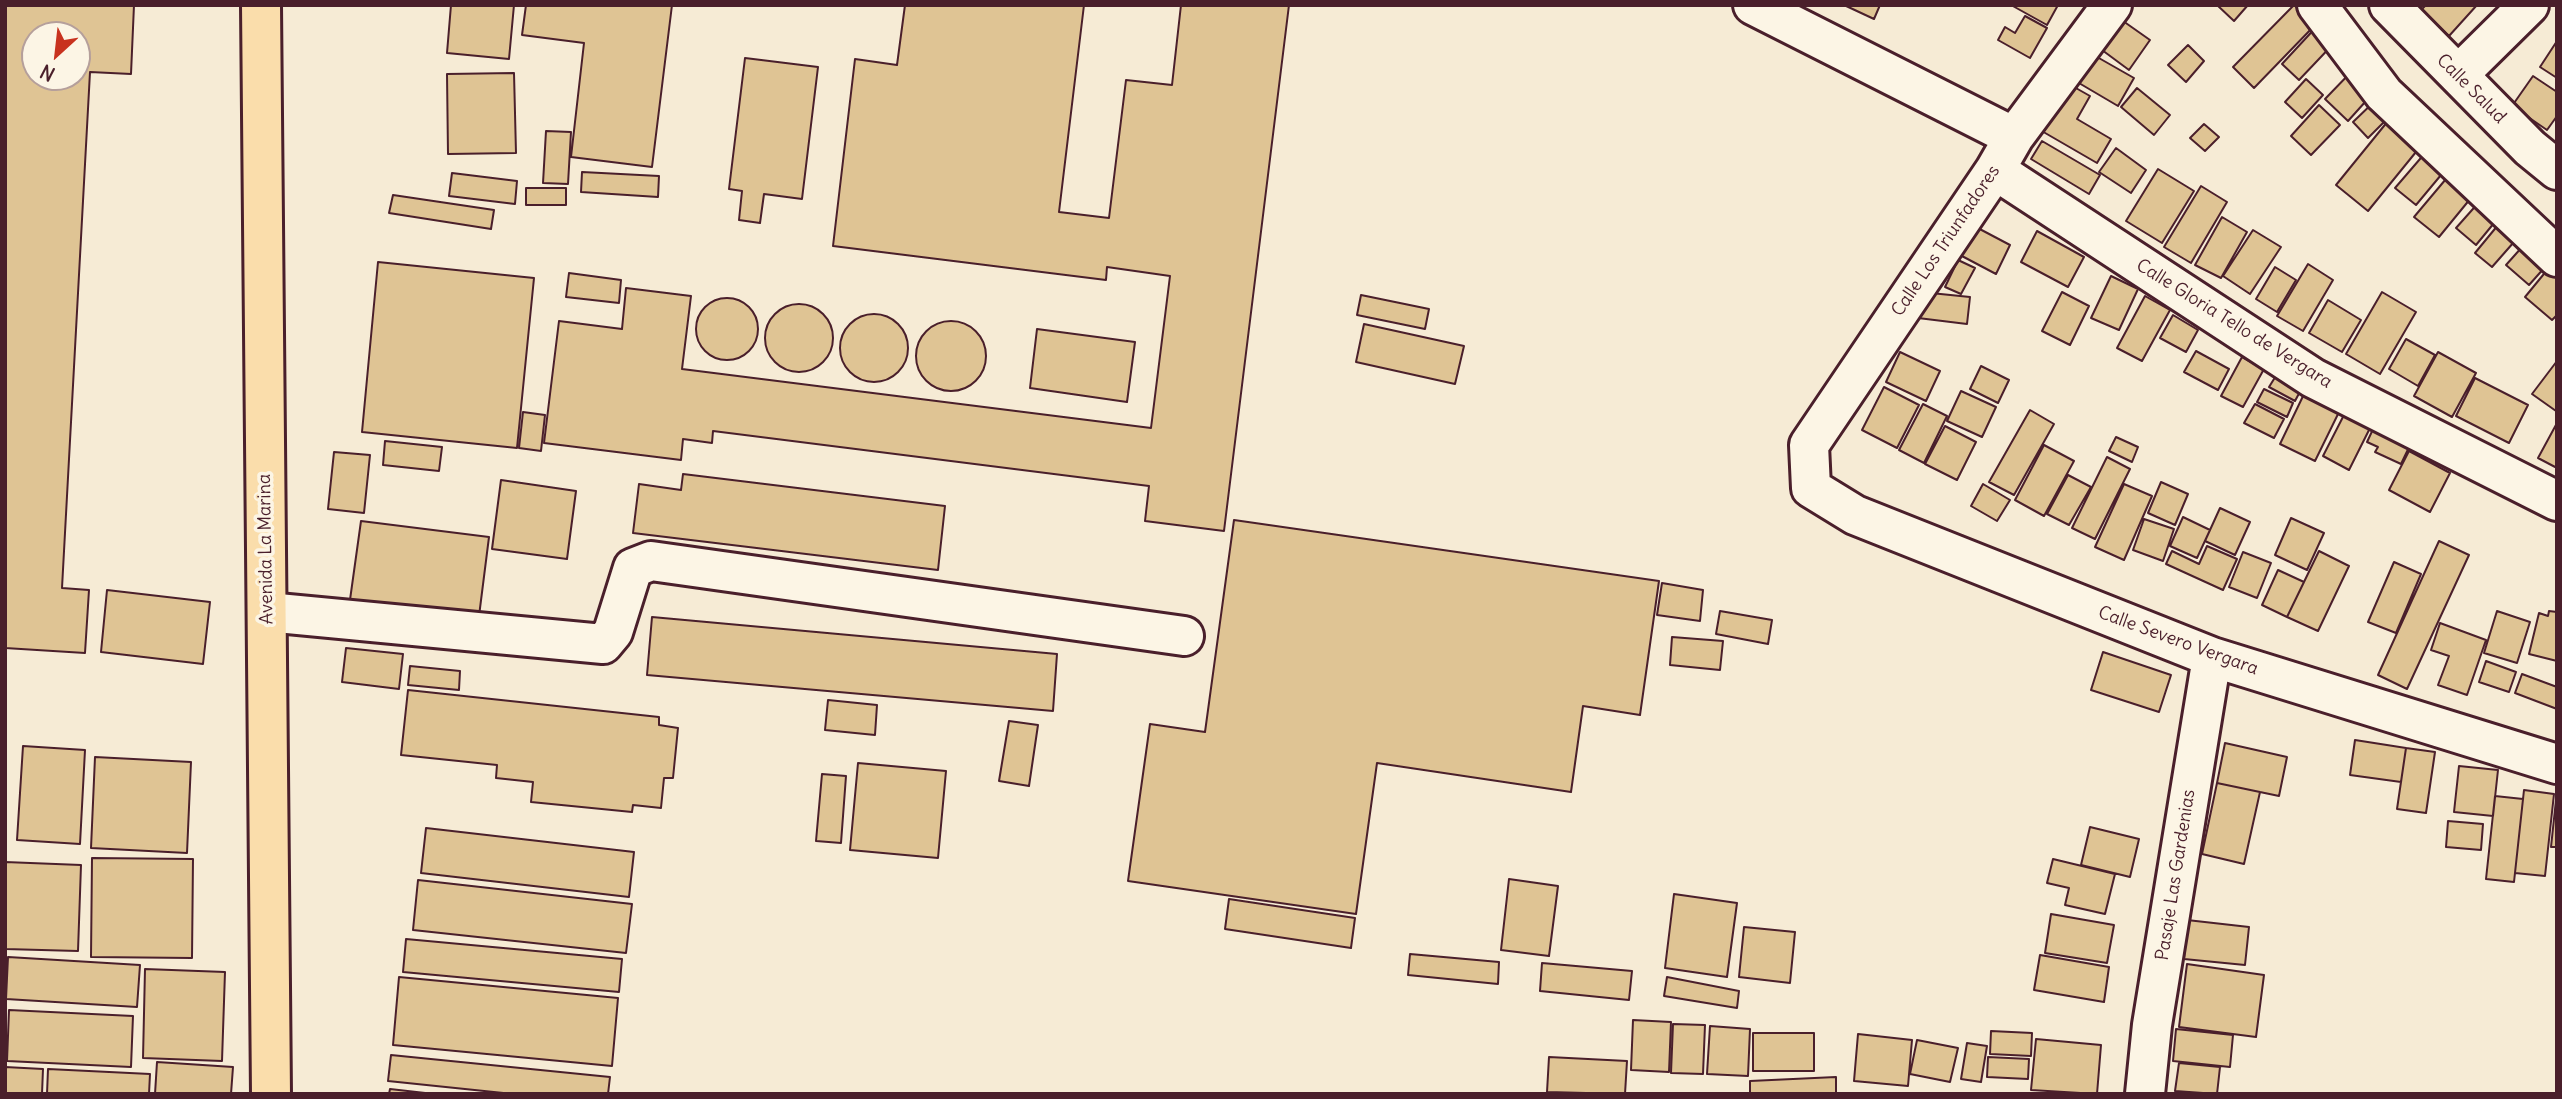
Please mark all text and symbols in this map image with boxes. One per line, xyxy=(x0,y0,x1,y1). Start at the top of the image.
north arrow xyxy=(21,21,91,91)
street label: Calle Salud xyxy=(2432,50,2510,128)
text: N xyxy=(36,59,59,87)
street label: Calle Los Triunfadores xyxy=(1887,161,2005,321)
street label: Calle Gloria Tello de Vergara xyxy=(2132,255,2336,393)
street label: Avenida La Marina xyxy=(254,474,278,624)
street label: Calle Severo Vergara xyxy=(2095,602,2261,680)
street label: Pasaje Las Gardenias xyxy=(2152,788,2200,962)

